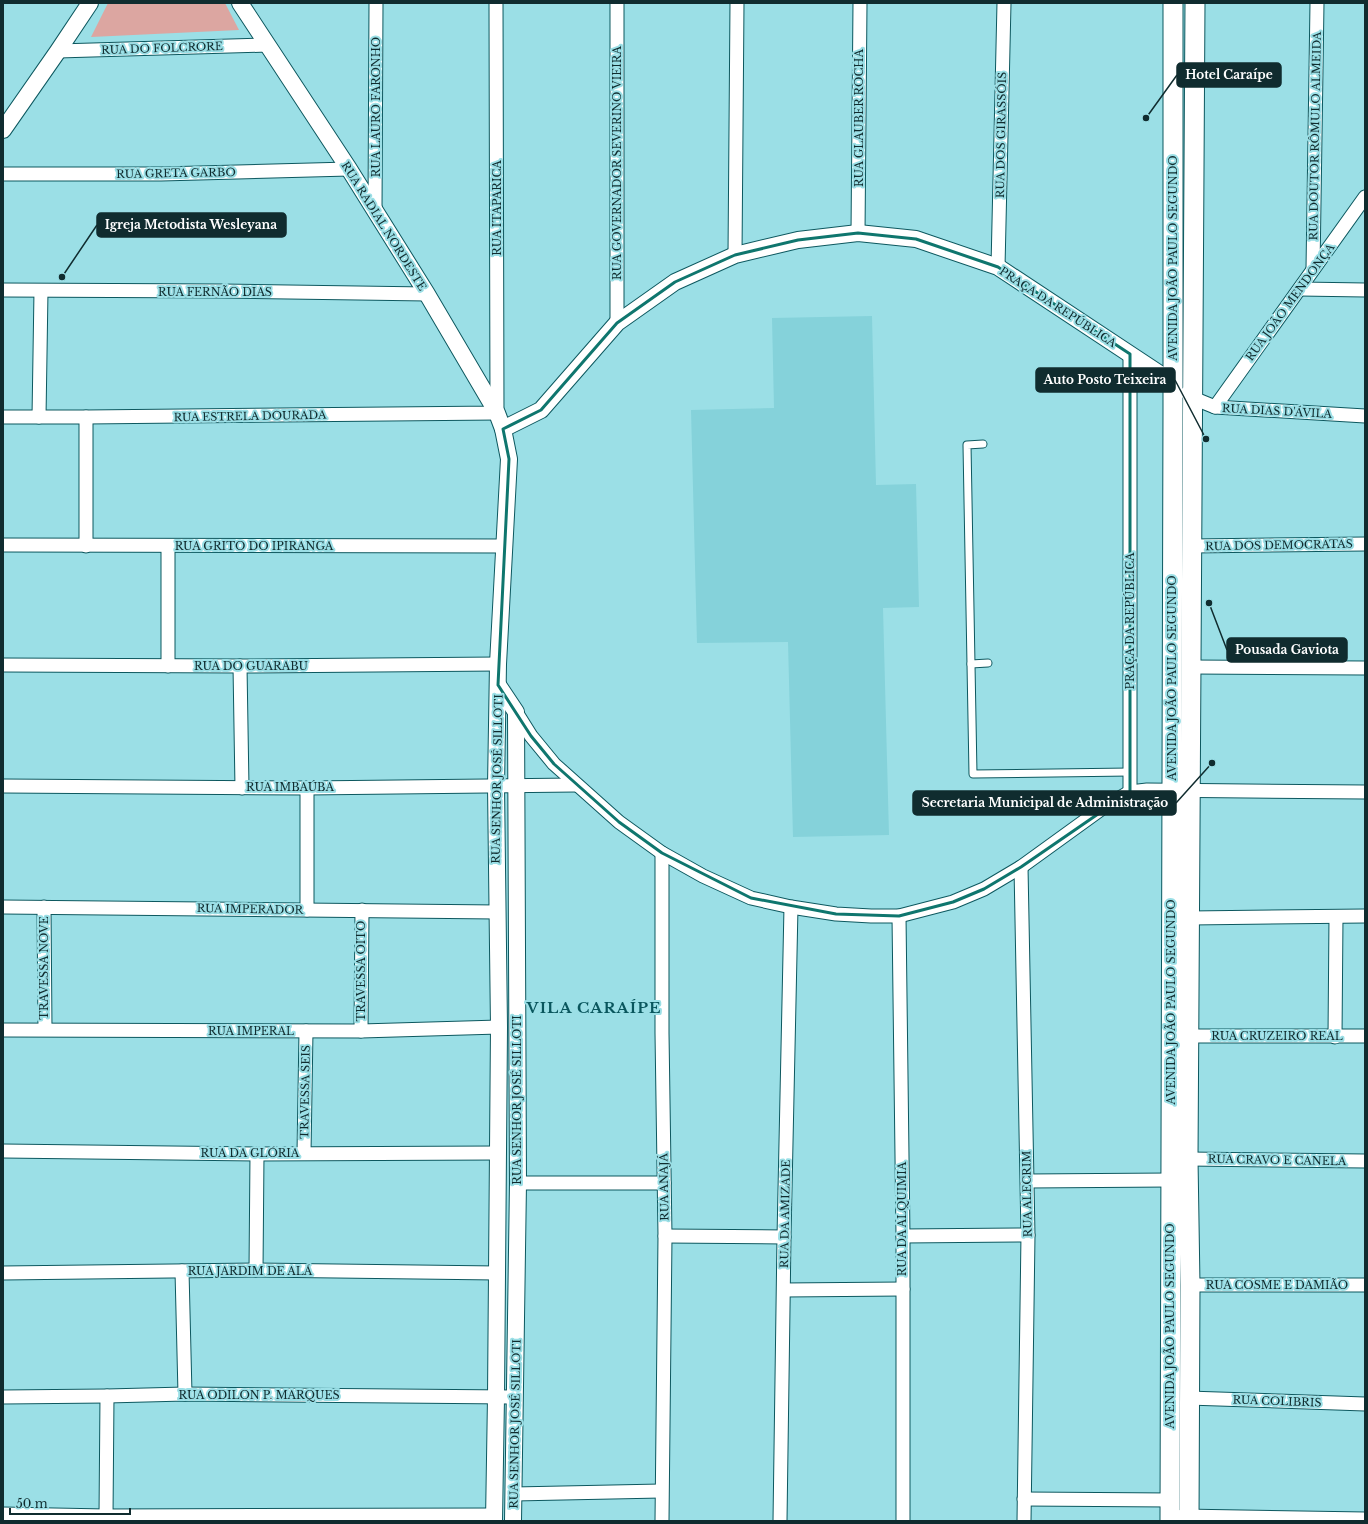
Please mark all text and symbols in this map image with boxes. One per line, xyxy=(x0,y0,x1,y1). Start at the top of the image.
street label: RUA DOUTOR RÔMULO ALMEIDA xyxy=(1306,31,1324,240)
street label: RUA LAURO FARONHO xyxy=(369,37,383,177)
street label: RUA DO FOLCRORE xyxy=(101,39,223,57)
street label: RUA GOVERNADOR SEVERINO VIEIRA xyxy=(610,45,624,280)
street label: RUA GLAUBER ROCHA xyxy=(852,49,866,187)
callout: Hotel Caraípe xyxy=(1177,63,1281,87)
text: Hotel Caraípe xyxy=(1185,67,1273,82)
street label: RUA DOS GIRASSÓIS xyxy=(993,72,1009,198)
street label: AVENIDA JOÃO PAULO SEGUNDO xyxy=(1166,155,1180,362)
street label: RUA RADIAL NORDESTE xyxy=(338,159,430,293)
street label: RUA ITAPARICA xyxy=(490,160,504,256)
street label: RUA GRETA GARBO xyxy=(116,165,236,181)
callout: Igreja Metodista Wesleyana xyxy=(97,213,286,237)
text: Igreja Metodista Wesleyana xyxy=(105,217,277,232)
street label: RUA JOÃO MENDONÇA xyxy=(1243,240,1338,363)
street label: PRAÇA DA REPÚBLICA xyxy=(997,264,1120,350)
street label: RUA FERNÃO DIAS xyxy=(158,285,272,299)
callout: Auto Posto Teixeira xyxy=(1036,368,1175,392)
text: Auto Posto Teixeira xyxy=(1043,372,1166,387)
street label: RUA DIAS D'ÁVILA xyxy=(1222,401,1333,421)
street label: RUA ESTRELA DOURADA xyxy=(173,408,327,424)
street label: RUA DOS DEMOCRATAS xyxy=(1205,537,1353,553)
street label: RUA GRITO DO IPIRANGA xyxy=(175,539,334,553)
street label: PRAÇA DA REPÚBLICA xyxy=(1123,552,1137,689)
street label: AVENIDA JOÃO PAULO SEGUNDO xyxy=(1165,575,1179,782)
callout: Pousada Gaviota xyxy=(1227,638,1347,662)
text: Pousada Gaviota xyxy=(1235,642,1339,657)
street label: RUA DO GUARABU xyxy=(194,659,309,673)
street label: RUA SENHOR JOSÉ SILLOTI xyxy=(489,694,505,864)
street label: RUA IMBAÚBA xyxy=(246,780,334,794)
callout: Secretaria Municipal de Administração xyxy=(913,791,1176,815)
text: Secretaria Municipal de Administração xyxy=(922,795,1168,810)
street label: AVENIDA JOÃO PAULO SEGUNDO xyxy=(1164,899,1178,1106)
street label: RUA IMPERADOR xyxy=(197,901,304,917)
street label: TRAVESSA NOVE xyxy=(37,916,51,1020)
street label: TRAVESSA OITO xyxy=(354,921,368,1021)
district label: VILA CARAÍPE xyxy=(526,998,661,1017)
street label: RUA SENHOR JOSÉ SILLOTI xyxy=(510,1015,524,1185)
street label: RUA IMPERAL xyxy=(208,1024,294,1038)
street label: RUA CRUZEIRO REAL xyxy=(1211,1029,1343,1043)
street label: TRAVESSA SEIS xyxy=(297,1045,313,1139)
street label: RUA DA GLÓRIA xyxy=(201,1146,300,1160)
street label: RUA ALECRIM xyxy=(1019,1151,1035,1237)
street label: RUA CRAVO E CANELA xyxy=(1208,1152,1347,1168)
street label: RUA ANAJÁ xyxy=(656,1153,672,1221)
street label: RUA DA AMIZADE xyxy=(777,1160,793,1268)
street label: RUA DA ALQUIMIA xyxy=(895,1161,909,1276)
street label: AVENIDA JOÃO PAULO SEGUNDO xyxy=(1163,1223,1177,1430)
street label: RUA JARDIM DE ALÁ xyxy=(188,1264,313,1278)
street label: RUA COSME E DAMIÃO xyxy=(1206,1278,1348,1292)
street label: RUA SENHOR JOSÉ SILLOTI xyxy=(507,1339,523,1509)
street label: RUA ODILON P. MARQUES xyxy=(179,1388,339,1402)
street label: RUA COLIBRIS xyxy=(1232,1392,1322,1410)
scale bar xyxy=(10,1490,130,1516)
text: 50 m xyxy=(16,1496,48,1511)

